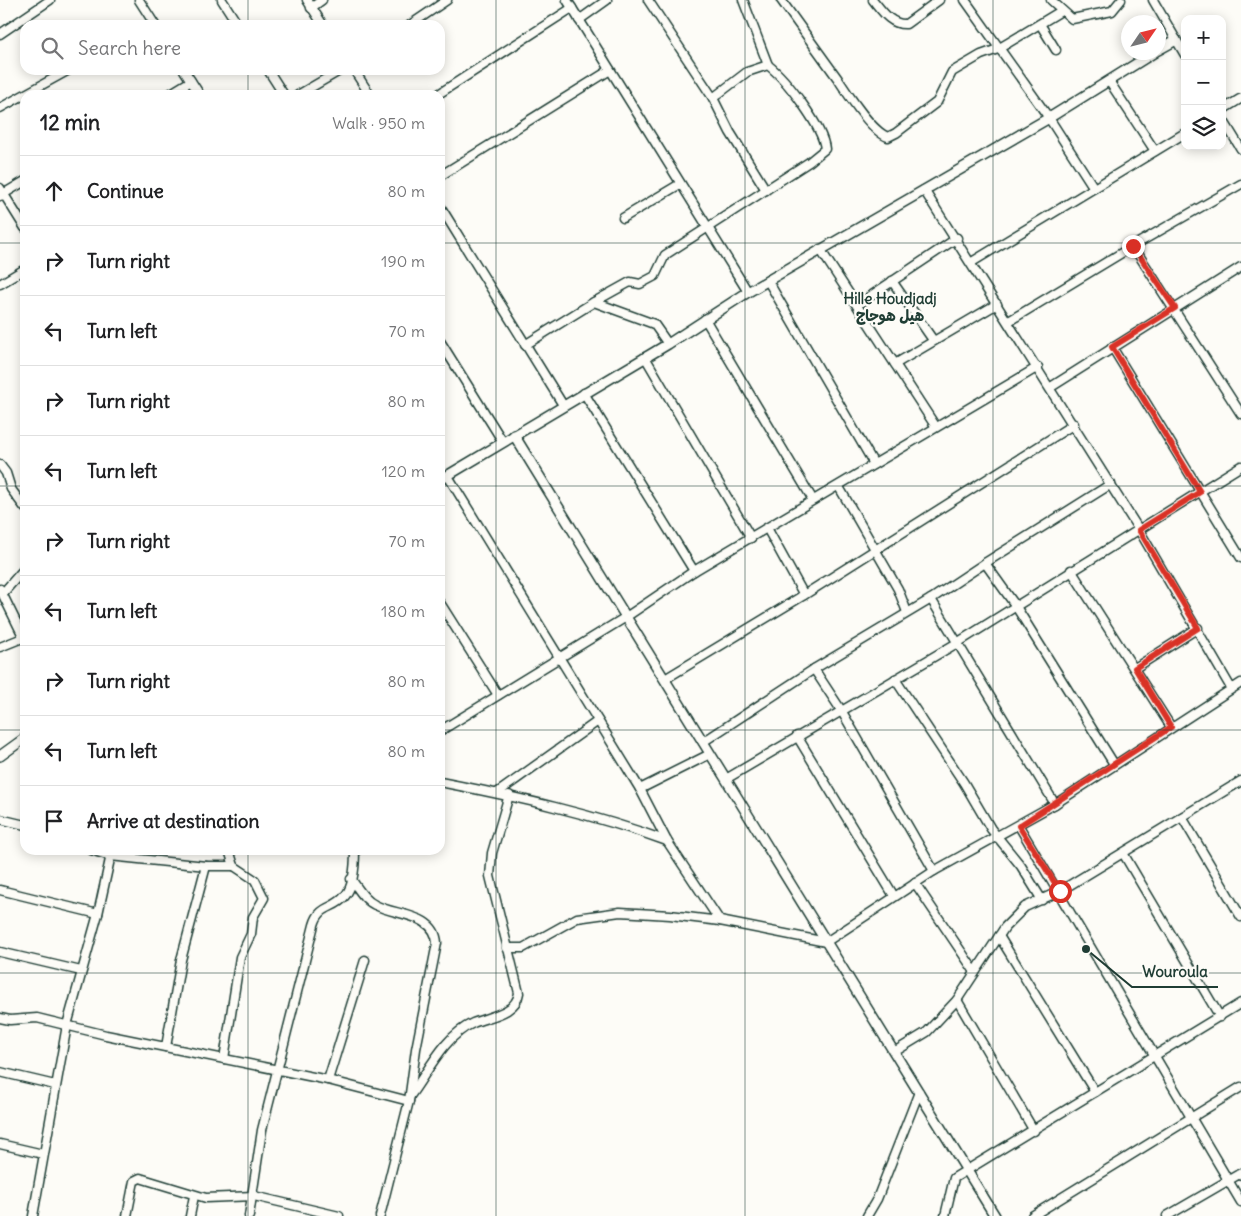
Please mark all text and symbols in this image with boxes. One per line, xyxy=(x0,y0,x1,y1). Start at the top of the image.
north arrow xyxy=(1121,15,1166,60)
map controls xyxy=(1181,15,1226,150)
button: + xyxy=(1181,15,1226,60)
search box xyxy=(20,20,445,75)
icon: search xyxy=(38,34,66,62)
text: Search here xyxy=(78,36,181,60)
button: − xyxy=(1181,60,1226,105)
button: layers xyxy=(1181,105,1226,150)
text: 12 min xyxy=(40,109,100,136)
text: Walk · 950 m xyxy=(332,113,425,133)
icon: ahead xyxy=(40,177,68,205)
text: Continue xyxy=(87,179,164,203)
text: 80 m xyxy=(387,181,425,201)
route end xyxy=(1122,235,1145,258)
icon: right xyxy=(40,247,68,275)
text: Turn right xyxy=(87,249,170,273)
text: 190 m xyxy=(381,251,425,271)
district label: Hille Houdjadj هيل هوجاج xyxy=(843,289,937,326)
icon: left xyxy=(40,317,68,345)
text: Turn left xyxy=(87,319,157,343)
text: 70 m xyxy=(389,321,425,341)
icon: right xyxy=(40,387,68,415)
text: Turn right xyxy=(87,389,170,413)
text: 80 m xyxy=(387,391,425,411)
icon: left xyxy=(40,457,68,485)
text: Turn left xyxy=(87,459,157,483)
text: 120 m xyxy=(382,461,425,481)
icon: right xyxy=(40,527,68,555)
text: Turn right xyxy=(87,529,170,553)
text: 70 m xyxy=(389,531,425,551)
icon: left xyxy=(40,597,68,625)
text: Turn left xyxy=(87,599,157,623)
text: 180 m xyxy=(381,601,425,621)
icon: right xyxy=(40,667,68,695)
text: Turn right xyxy=(87,669,170,693)
text: 80 m xyxy=(387,671,425,691)
icon: left xyxy=(40,737,68,765)
text: Turn left xyxy=(87,739,157,763)
text: 80 m xyxy=(387,741,425,761)
icon: arrive xyxy=(40,807,68,835)
text: Arrive at destination xyxy=(87,809,260,833)
route start xyxy=(1049,880,1072,903)
callout: Wouroula xyxy=(1132,957,1218,987)
text: Wouroula xyxy=(1142,962,1208,981)

